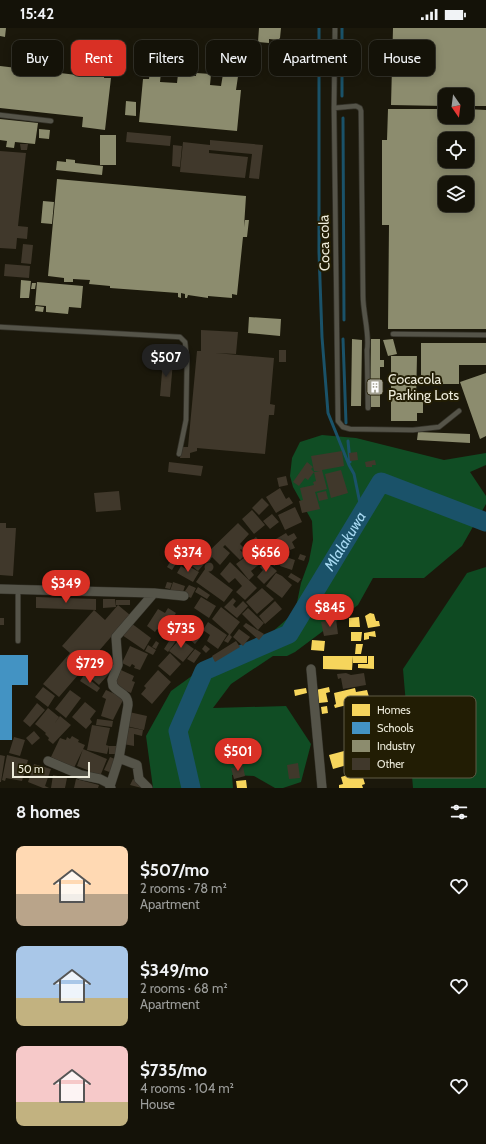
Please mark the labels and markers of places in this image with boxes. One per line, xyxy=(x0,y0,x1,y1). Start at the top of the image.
pin: $507 xyxy=(142,344,190,378)
place label: Cocacola Parking Lots xyxy=(388,370,459,404)
building icon: Cocacola Parking Lots xyxy=(365,377,385,397)
pin: $374 xyxy=(164,539,212,573)
pin: $656 xyxy=(242,539,290,573)
pin: $349 xyxy=(42,570,90,604)
pin: $845 xyxy=(306,594,354,628)
pin: $735 xyxy=(157,615,205,649)
pin: $729 xyxy=(66,650,114,684)
pin: $501 xyxy=(214,738,262,772)

